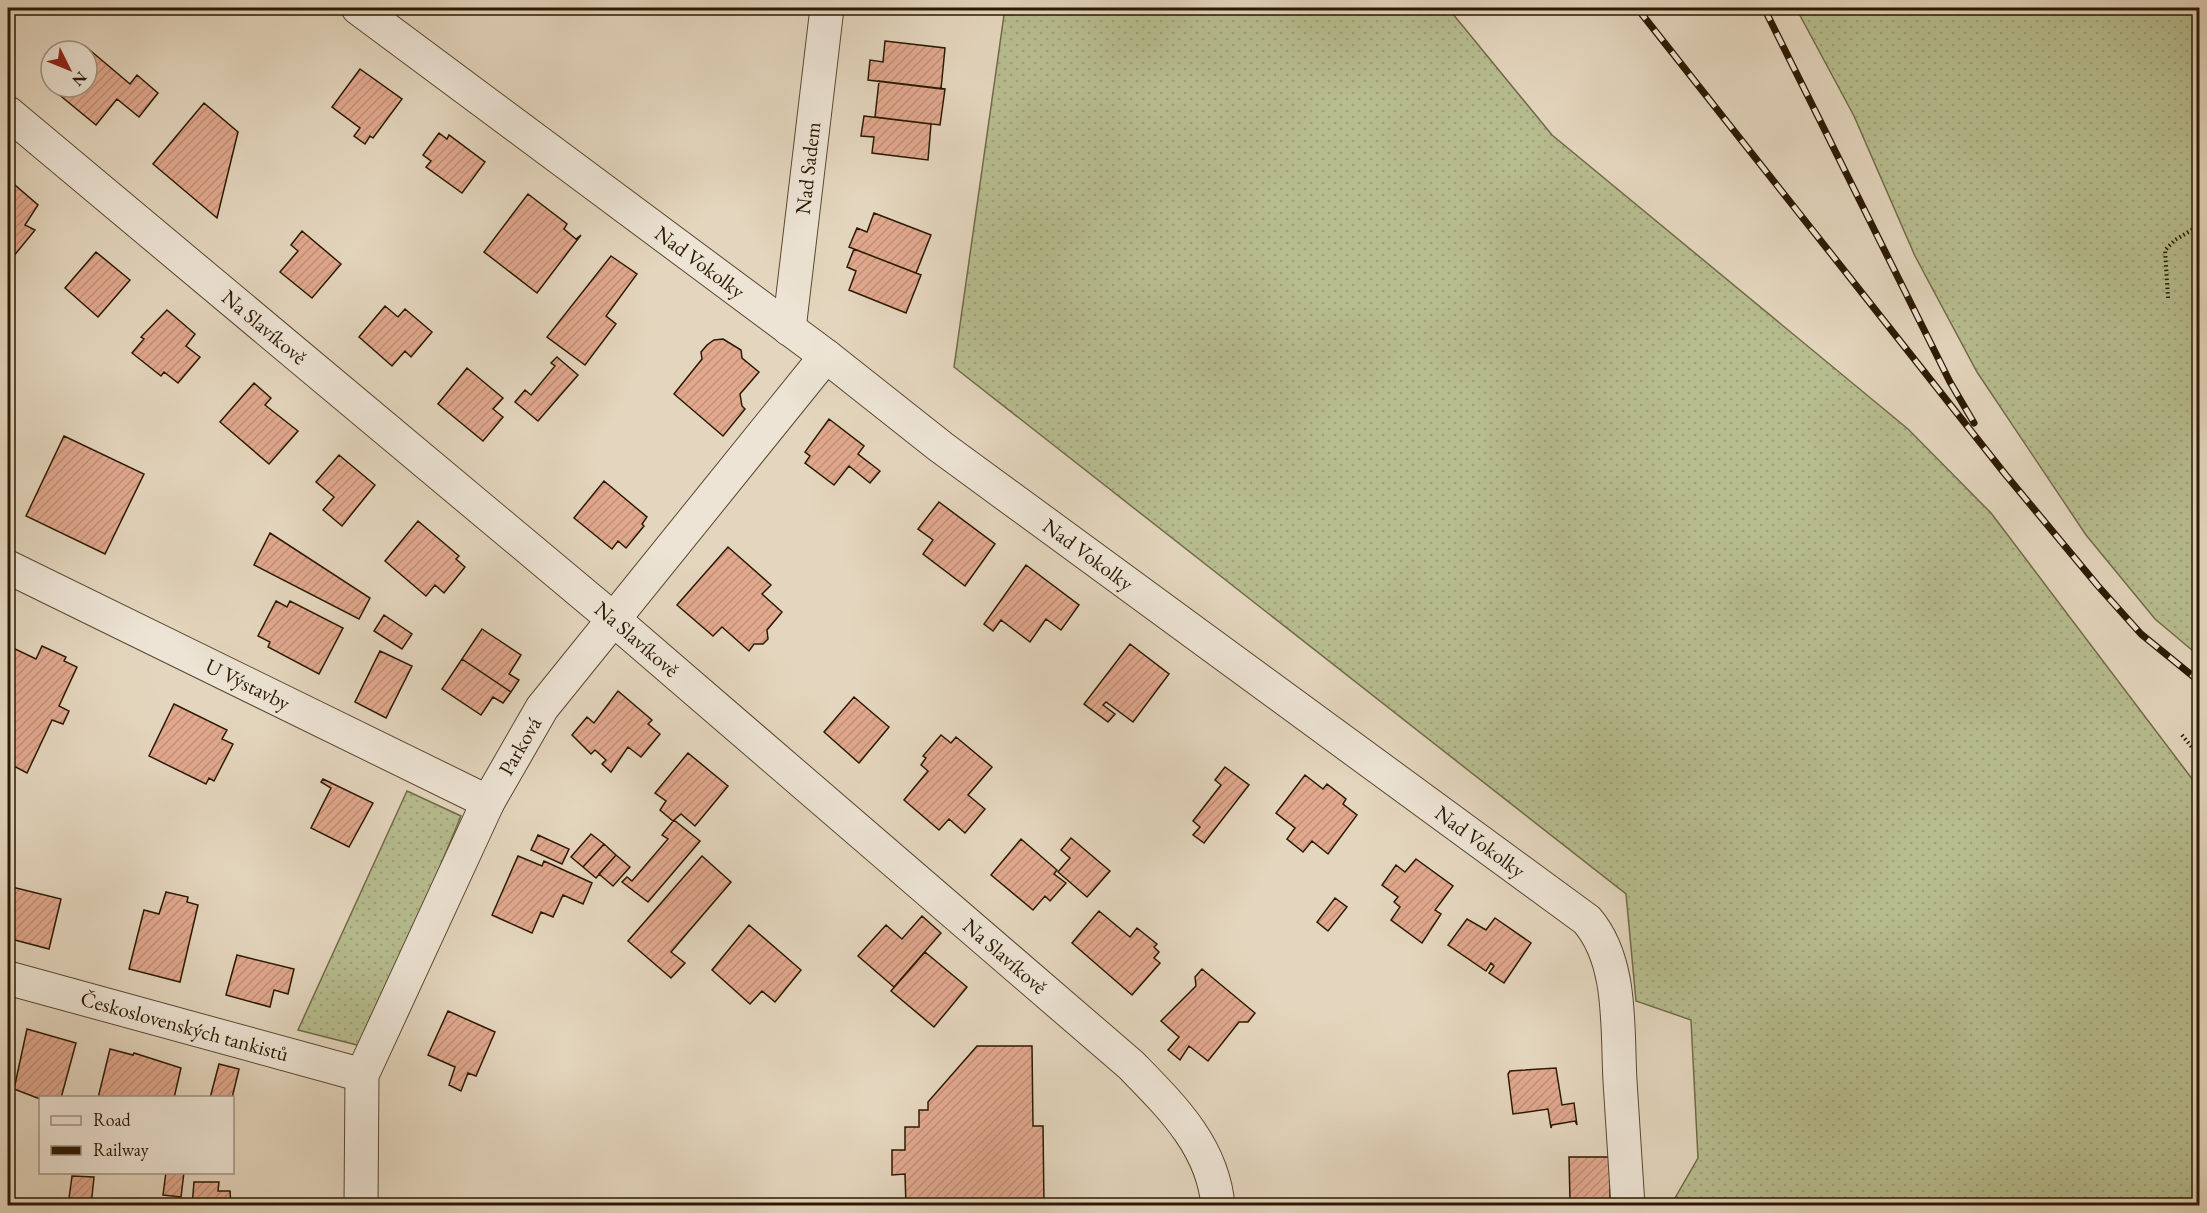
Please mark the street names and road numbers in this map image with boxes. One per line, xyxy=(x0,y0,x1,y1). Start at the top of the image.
street label: Nad Sadem xyxy=(789,120,826,216)
street label: Nad Vokolky xyxy=(650,219,751,305)
street label: Na Slavíkově xyxy=(216,283,313,370)
street label: Nad Vokolky xyxy=(1038,512,1140,597)
street label: Na Slavíkově xyxy=(589,595,685,683)
street label: U Výstavby xyxy=(201,652,296,716)
street label: Parková xyxy=(492,711,547,780)
street label: Nad Vokolky xyxy=(1430,799,1532,884)
street label: Na Slavíkově xyxy=(957,912,1053,1000)
street label: Československých tankistů xyxy=(78,984,292,1067)

